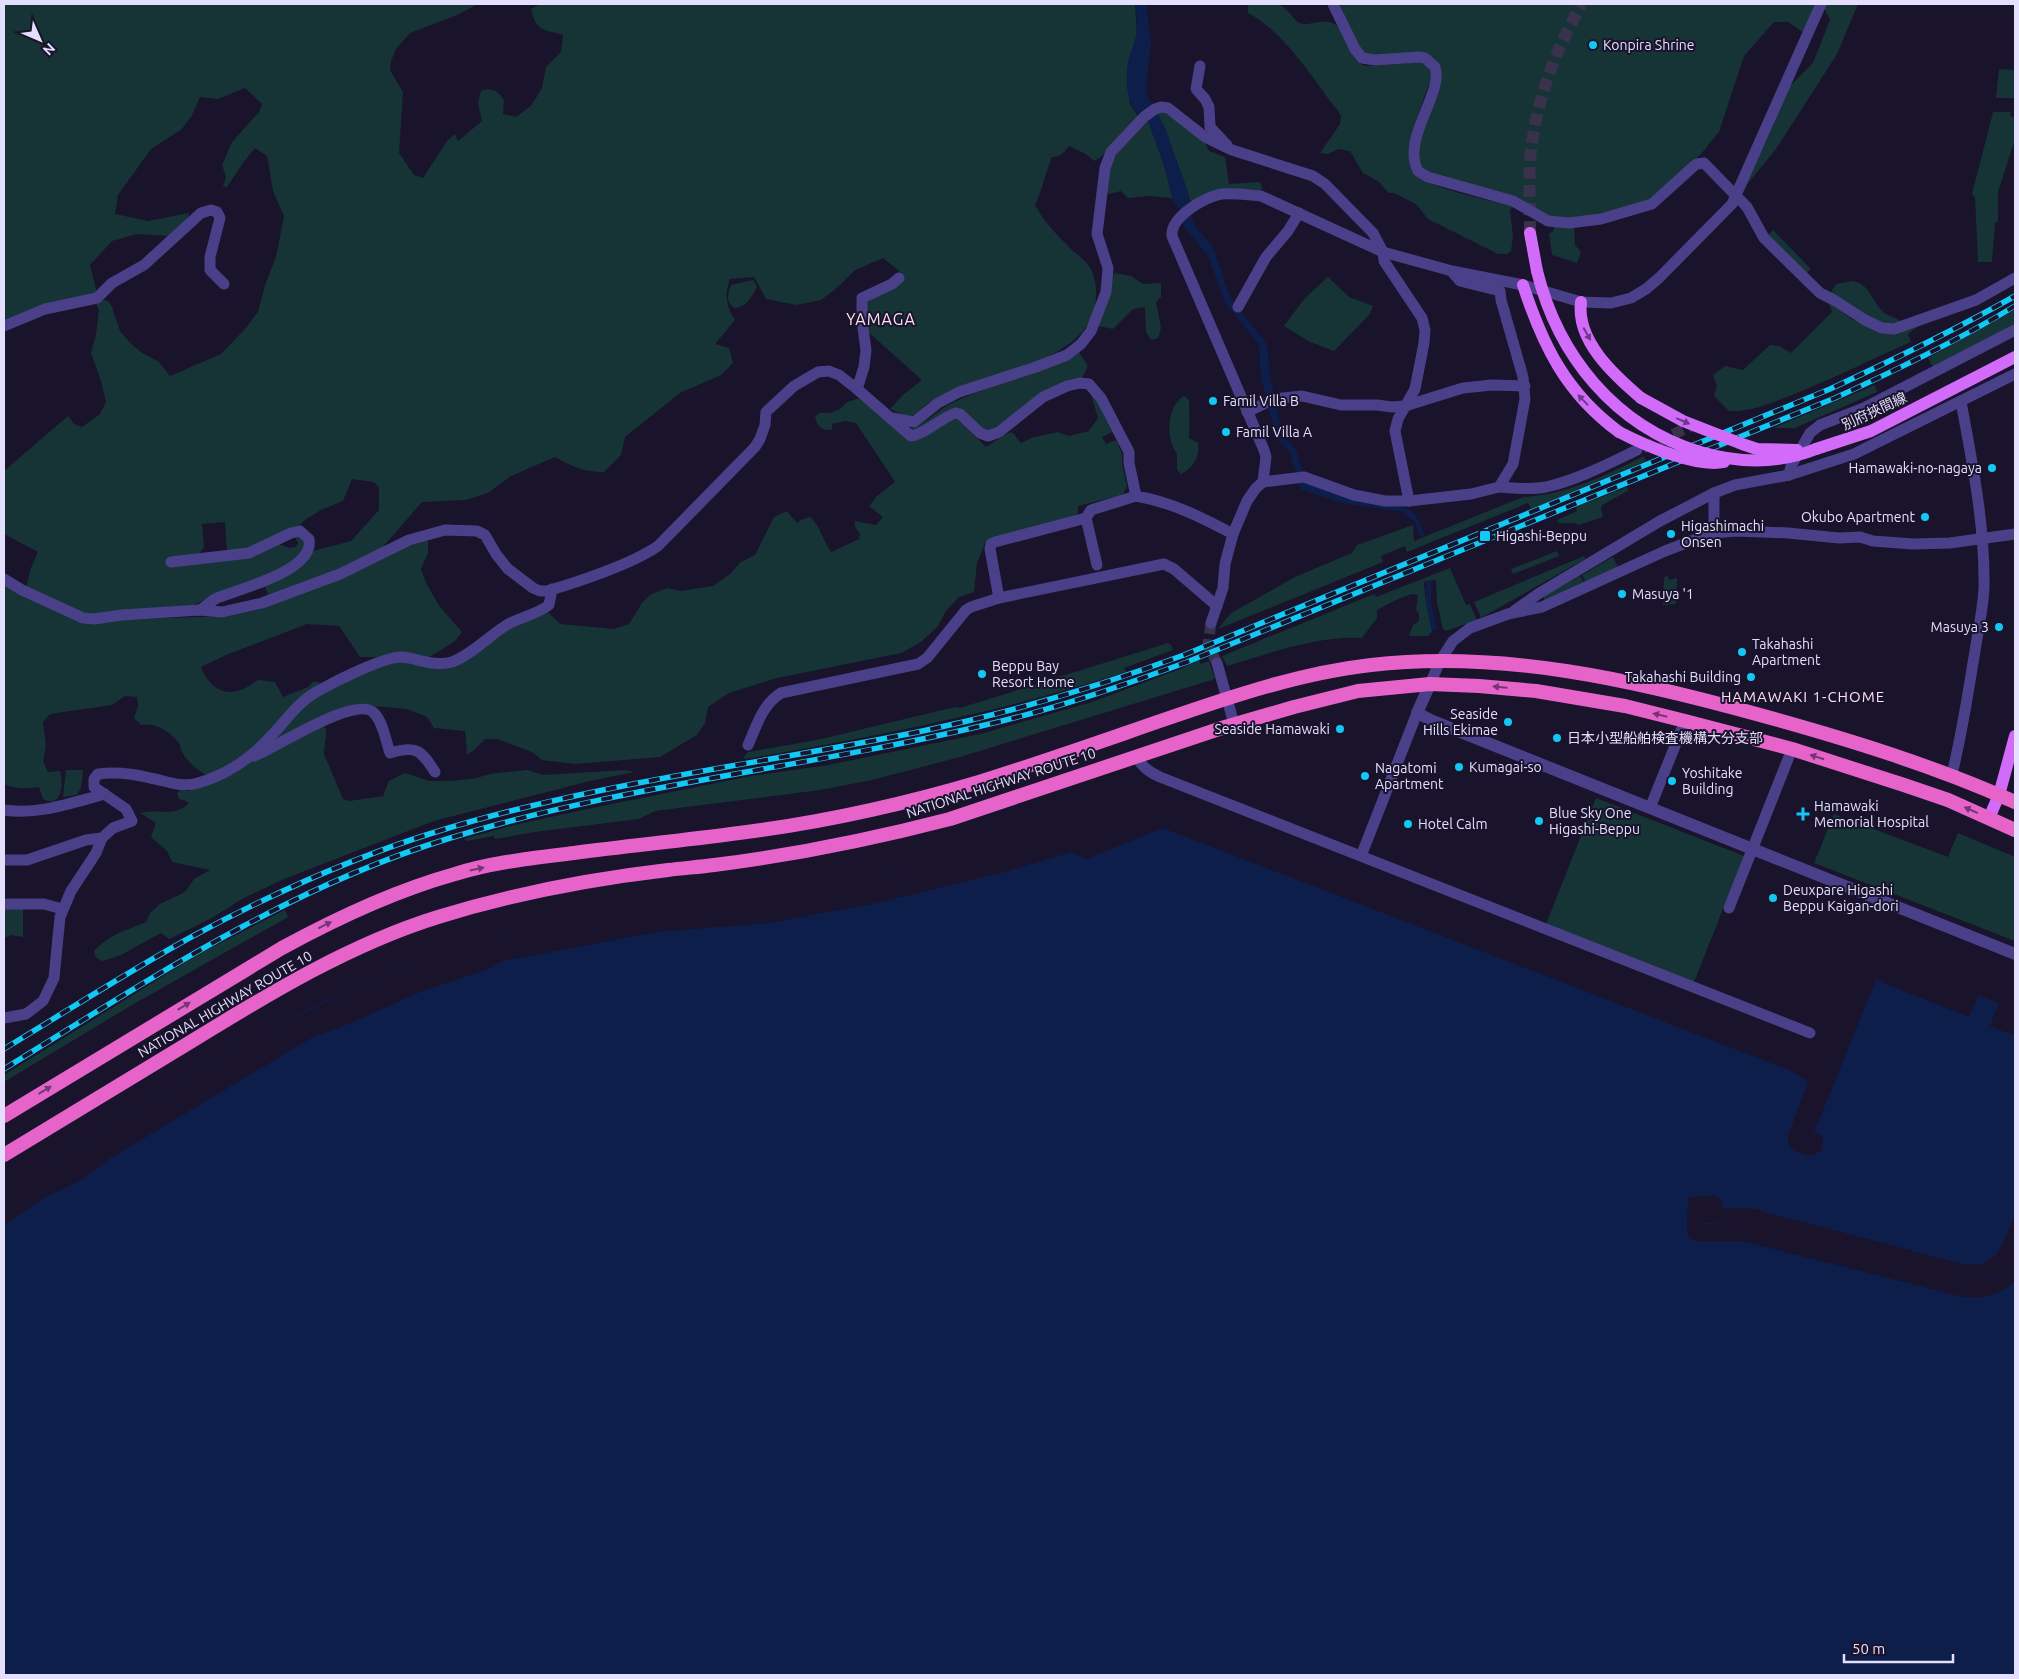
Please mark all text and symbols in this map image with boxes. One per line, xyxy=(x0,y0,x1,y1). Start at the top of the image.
north arrow xyxy=(15,15,65,65)
place label: Konpira Shrine xyxy=(1603,37,1695,53)
marker: Konpira Shrine xyxy=(1587,39,1599,51)
text: N xyxy=(40,40,59,59)
district label: YAMAGA xyxy=(846,310,916,328)
one-way arrow xyxy=(1583,327,1591,342)
street label: 別府挾間線 xyxy=(1839,389,1909,433)
place label: Famil Villa B xyxy=(1223,393,1299,409)
one-way arrow xyxy=(1577,394,1589,406)
marker: Famil Villa B xyxy=(1207,395,1219,407)
one-way arrow xyxy=(1676,418,1690,426)
place label: Famil Villa A xyxy=(1236,424,1312,440)
marker: Famil Villa A xyxy=(1220,426,1232,438)
place label: Hamawaki-no-nagaya xyxy=(1849,460,1982,476)
marker: Hamawaki-no-nagaya xyxy=(1986,462,1998,474)
place label: Okubo Apartment xyxy=(1801,509,1915,525)
marker: Okubo Apartment xyxy=(1919,511,1931,523)
place label: Higashimachi Onsen xyxy=(1681,518,1764,550)
place label: Higashi-Beppu xyxy=(1496,528,1587,544)
marker: Higashimachi Onsen xyxy=(1665,528,1677,540)
marker: Higashi-Beppu xyxy=(1478,529,1492,543)
place label: Masuya '1 xyxy=(1632,586,1694,602)
marker: Masuya '1 xyxy=(1616,588,1628,600)
place label: Masuya 3 xyxy=(1931,619,1989,635)
marker: Masuya 3 xyxy=(1993,621,2005,633)
place label: Takahashi Apartment xyxy=(1752,636,1821,668)
marker: Takahashi Apartment xyxy=(1736,646,1748,658)
place label: Beppu Bay Resort Home xyxy=(992,658,1074,690)
marker: Beppu Bay Resort Home xyxy=(976,668,988,680)
place label: Takahashi Building xyxy=(1625,669,1741,685)
marker: Takahashi Building xyxy=(1745,671,1757,683)
one-way arrow xyxy=(1492,683,1508,691)
district label: HAMAWAKI 1-CHOME xyxy=(1721,688,1885,705)
place label: Seaside Hills Ekimae xyxy=(1423,706,1498,738)
one-way arrow xyxy=(1653,711,1668,719)
marker: Seaside Hills Ekimae xyxy=(1502,716,1514,728)
place label: Seaside Hamawaki xyxy=(1214,721,1330,737)
marker: Seaside Hamawaki xyxy=(1334,723,1346,735)
place label: 日本小型船舶検査機構大分支部 xyxy=(1567,730,1763,746)
marker: 日本小型船舶検査機構大分支部 xyxy=(1551,732,1563,744)
street label: NATIONAL HIGHWAY ROUTE 10 xyxy=(904,745,1098,821)
one-way arrow xyxy=(1810,753,1825,760)
place label: Kumagai-so xyxy=(1469,759,1542,775)
place label: Nagatomi Apartment xyxy=(1375,760,1444,792)
marker: Kumagai-so xyxy=(1453,761,1465,773)
place label: Yoshitake Building xyxy=(1682,765,1742,797)
marker: Nagatomi Apartment xyxy=(1359,770,1371,782)
marker: Yoshitake Building xyxy=(1666,775,1678,787)
place label: Hamawaki Memorial Hospital xyxy=(1814,798,1929,830)
place label: Blue Sky One Higashi-Beppu xyxy=(1549,805,1640,837)
one-way arrow xyxy=(1964,806,1978,814)
marker: Hamawaki Memorial Hospital xyxy=(1796,807,1810,821)
marker: Blue Sky One Higashi-Beppu xyxy=(1533,815,1545,827)
place label: Hotel Calm xyxy=(1418,816,1488,832)
marker: Hotel Calm xyxy=(1402,818,1414,830)
one-way arrow xyxy=(469,865,485,873)
place label: Deuxpare Higashi Beppu Kaigan-dori xyxy=(1783,882,1899,914)
marker: Deuxpare Higashi Beppu Kaigan-dori xyxy=(1767,892,1779,904)
one-way arrow xyxy=(318,920,332,928)
street label: NATIONAL HIGHWAY ROUTE 10 xyxy=(135,947,315,1061)
one-way arrow xyxy=(178,1001,191,1010)
one-way arrow xyxy=(39,1086,52,1095)
scale bar xyxy=(1844,1632,1953,1664)
text: 50 m xyxy=(1852,1640,1885,1657)

